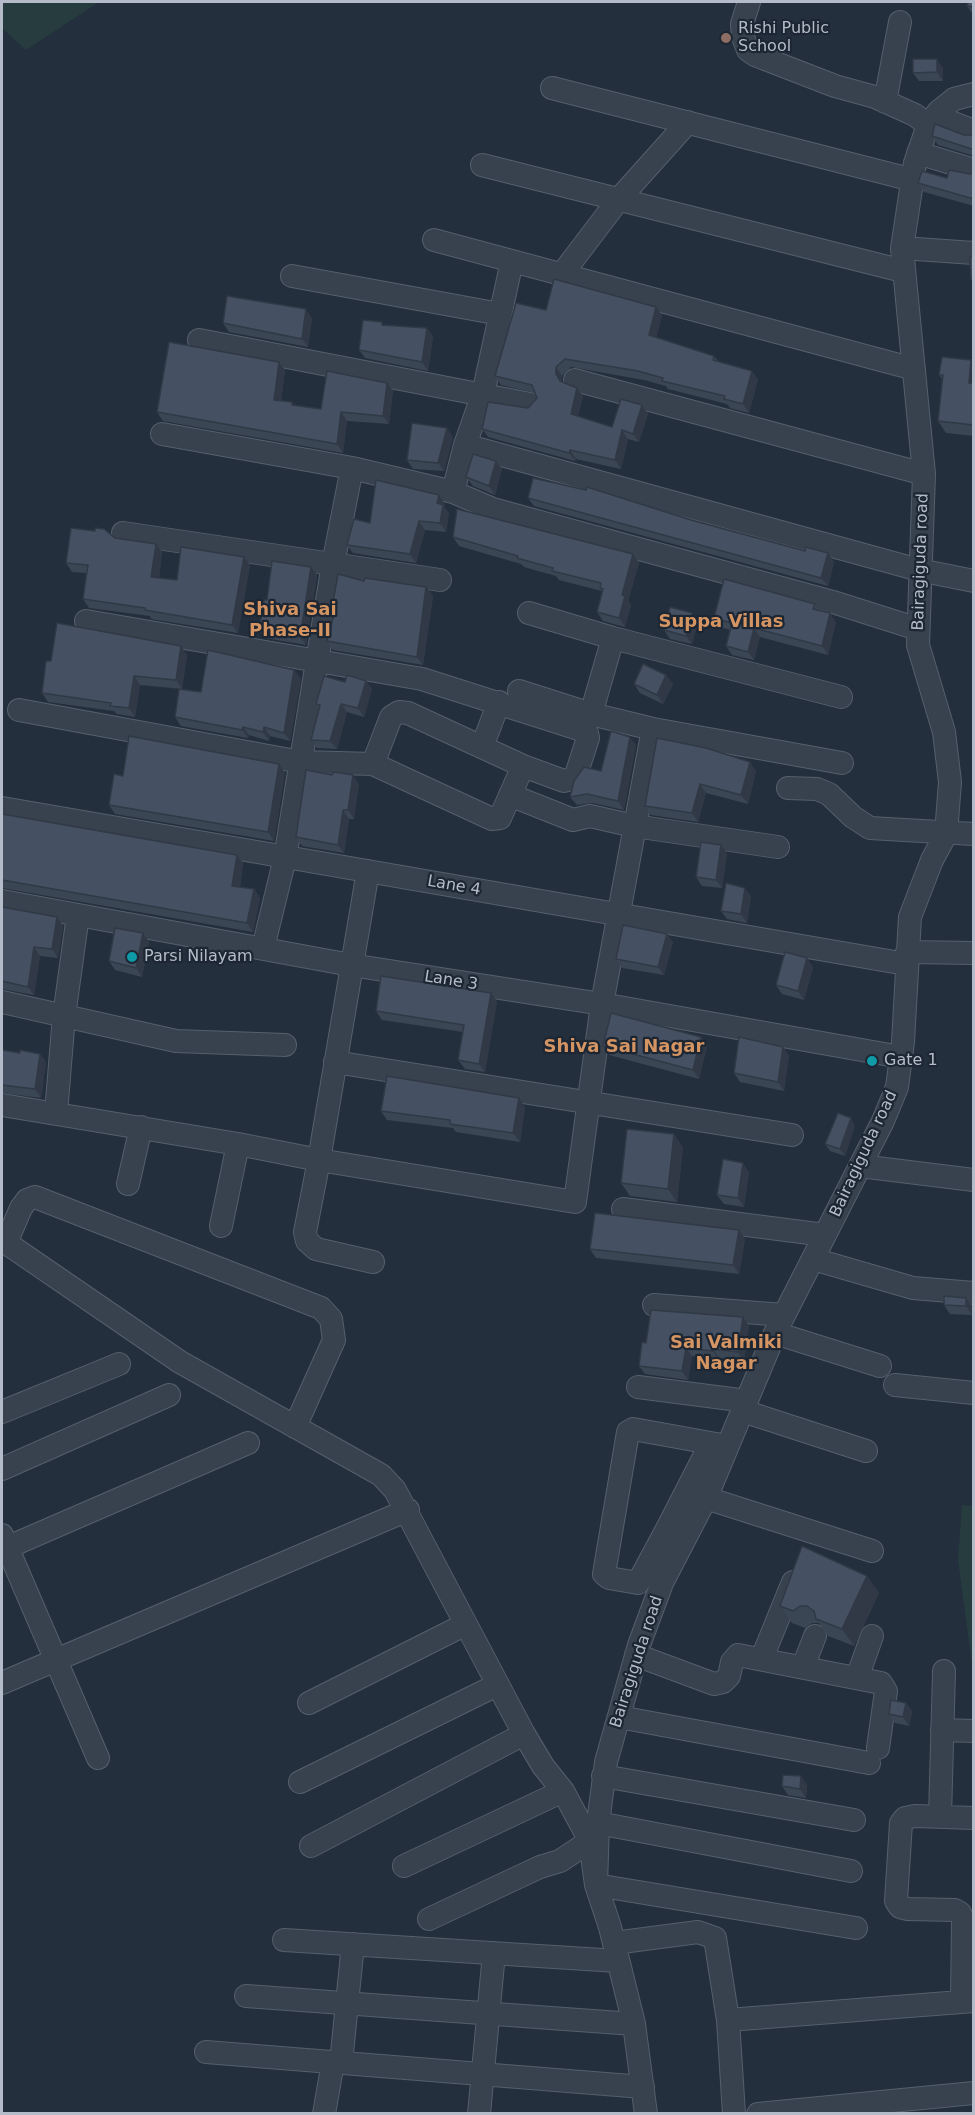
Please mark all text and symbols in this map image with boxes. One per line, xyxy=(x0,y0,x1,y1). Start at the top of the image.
place label: Rishi Public School xyxy=(738,19,829,57)
marker: Rishi Public School xyxy=(719,31,733,45)
street label: Bairagiguda road xyxy=(909,493,933,631)
district label: Shiva Sai Phase-II xyxy=(243,599,337,642)
district label: Suppa Villas xyxy=(659,611,783,633)
street label: Lane 4 xyxy=(426,872,482,900)
place label: Parsi Nilayam xyxy=(144,947,253,967)
marker: Parsi Nilayam xyxy=(125,950,139,964)
street label: Lane 3 xyxy=(423,967,479,995)
district label: Shiva Sai Nagar xyxy=(544,1036,704,1058)
place label: Gate 1 xyxy=(884,1051,938,1071)
marker: Gate 1 xyxy=(865,1054,879,1068)
street label: Bairagiguda road xyxy=(826,1088,902,1220)
district label: Sai Valmiki Nagar xyxy=(670,1332,782,1374)
street label: Bairagiguda road xyxy=(607,1594,667,1730)

